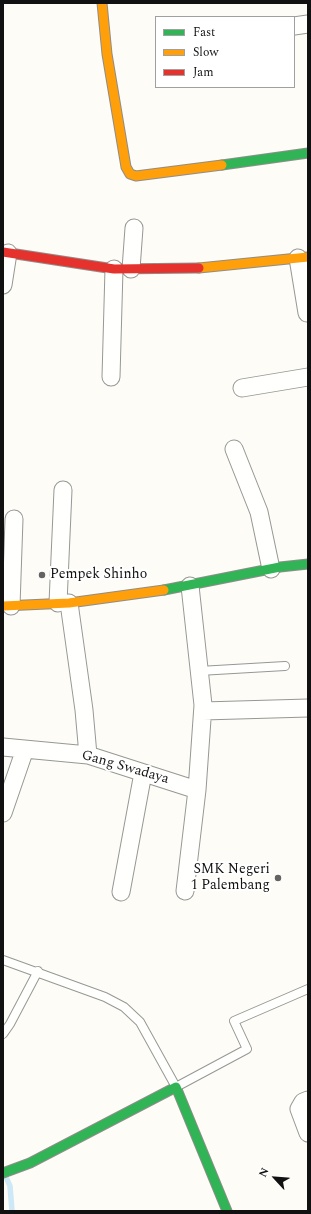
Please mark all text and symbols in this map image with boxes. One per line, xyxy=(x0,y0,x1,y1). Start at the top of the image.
legend xyxy=(155,16,295,88)
text: Fast xyxy=(193,23,215,42)
text: Slow xyxy=(193,43,218,62)
text: Jam xyxy=(193,63,214,82)
place label: Pempek Shinho xyxy=(50,567,147,583)
marker: Pempek Shinho xyxy=(37,570,47,580)
street label: Gang Swadaya xyxy=(79,748,171,788)
place label: SMK Negeri 1 Palembang xyxy=(191,862,270,894)
marker: SMK Negeri 1 Palembang xyxy=(273,873,283,883)
north arrow xyxy=(255,1158,295,1198)
text: N xyxy=(254,1165,273,1180)

